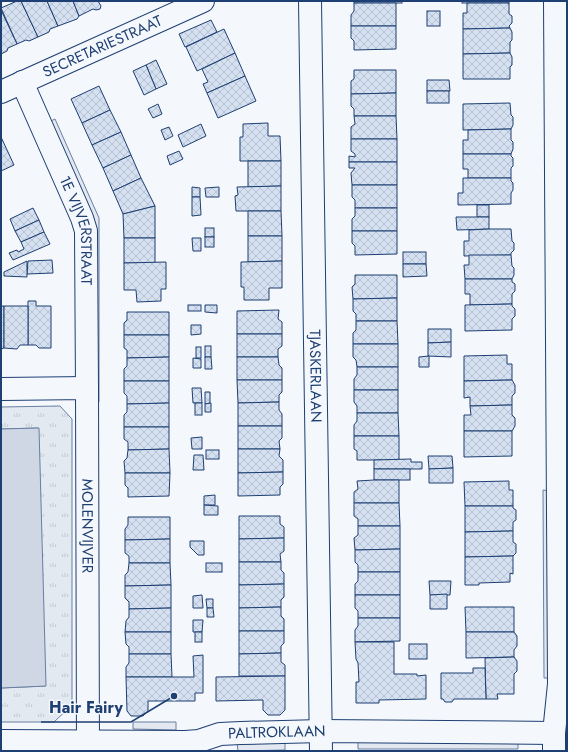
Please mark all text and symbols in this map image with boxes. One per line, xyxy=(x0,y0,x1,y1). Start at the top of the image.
street label: SECRETARIESTRAAT xyxy=(39,10,166,83)
street label: 1E VIJVERSTRAAT xyxy=(54,172,97,285)
street label: TJASKERLAAN xyxy=(304,329,327,423)
street label: MOLENVIJVER xyxy=(76,479,99,574)
callout: Hair Fairy xyxy=(41,694,131,722)
text: Hair Fairy xyxy=(49,696,124,719)
street label: PALTROKLAAN xyxy=(227,720,326,745)

